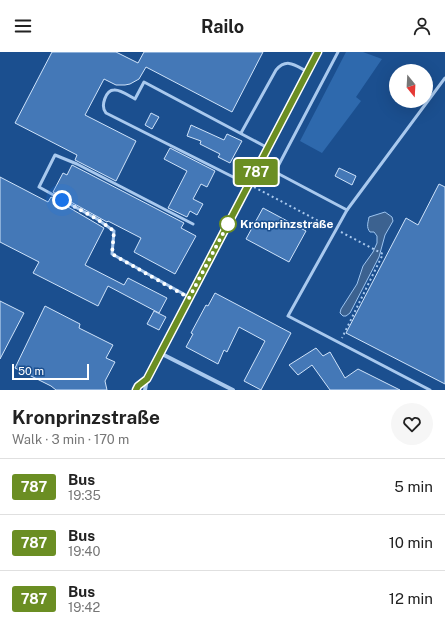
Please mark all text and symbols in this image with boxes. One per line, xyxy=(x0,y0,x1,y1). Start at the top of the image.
icon: menu xyxy=(12,15,34,37)
icon: person xyxy=(411,15,433,37)
text: Railo xyxy=(201,16,244,37)
north arrow xyxy=(389,64,433,108)
map controls xyxy=(389,64,433,108)
line badge: 787 xyxy=(233,159,279,185)
text: 787 xyxy=(243,164,269,180)
your location xyxy=(52,190,72,210)
marker: Kronprinzstraße xyxy=(219,215,237,233)
place label: Kronprinzstraße xyxy=(240,217,334,231)
scale bar xyxy=(12,362,89,381)
text: 50 m xyxy=(18,365,44,377)
button: heart xyxy=(391,403,433,445)
text: Kronprinzstraße xyxy=(12,406,160,428)
text: Walk · 3 min · 170 m xyxy=(12,432,129,447)
text: Bus xyxy=(68,471,95,488)
text: 5 min xyxy=(394,478,433,495)
text: 787 xyxy=(21,479,47,495)
text: 19:35 xyxy=(68,488,101,503)
text: Bus xyxy=(68,527,95,544)
text: 10 min xyxy=(389,534,433,551)
text: 787 xyxy=(21,535,47,551)
text: 19:40 xyxy=(68,544,100,559)
text: Bus xyxy=(68,583,95,600)
text: 12 min xyxy=(389,590,433,607)
text: 787 xyxy=(21,591,47,607)
text: 19:42 xyxy=(68,600,100,615)

